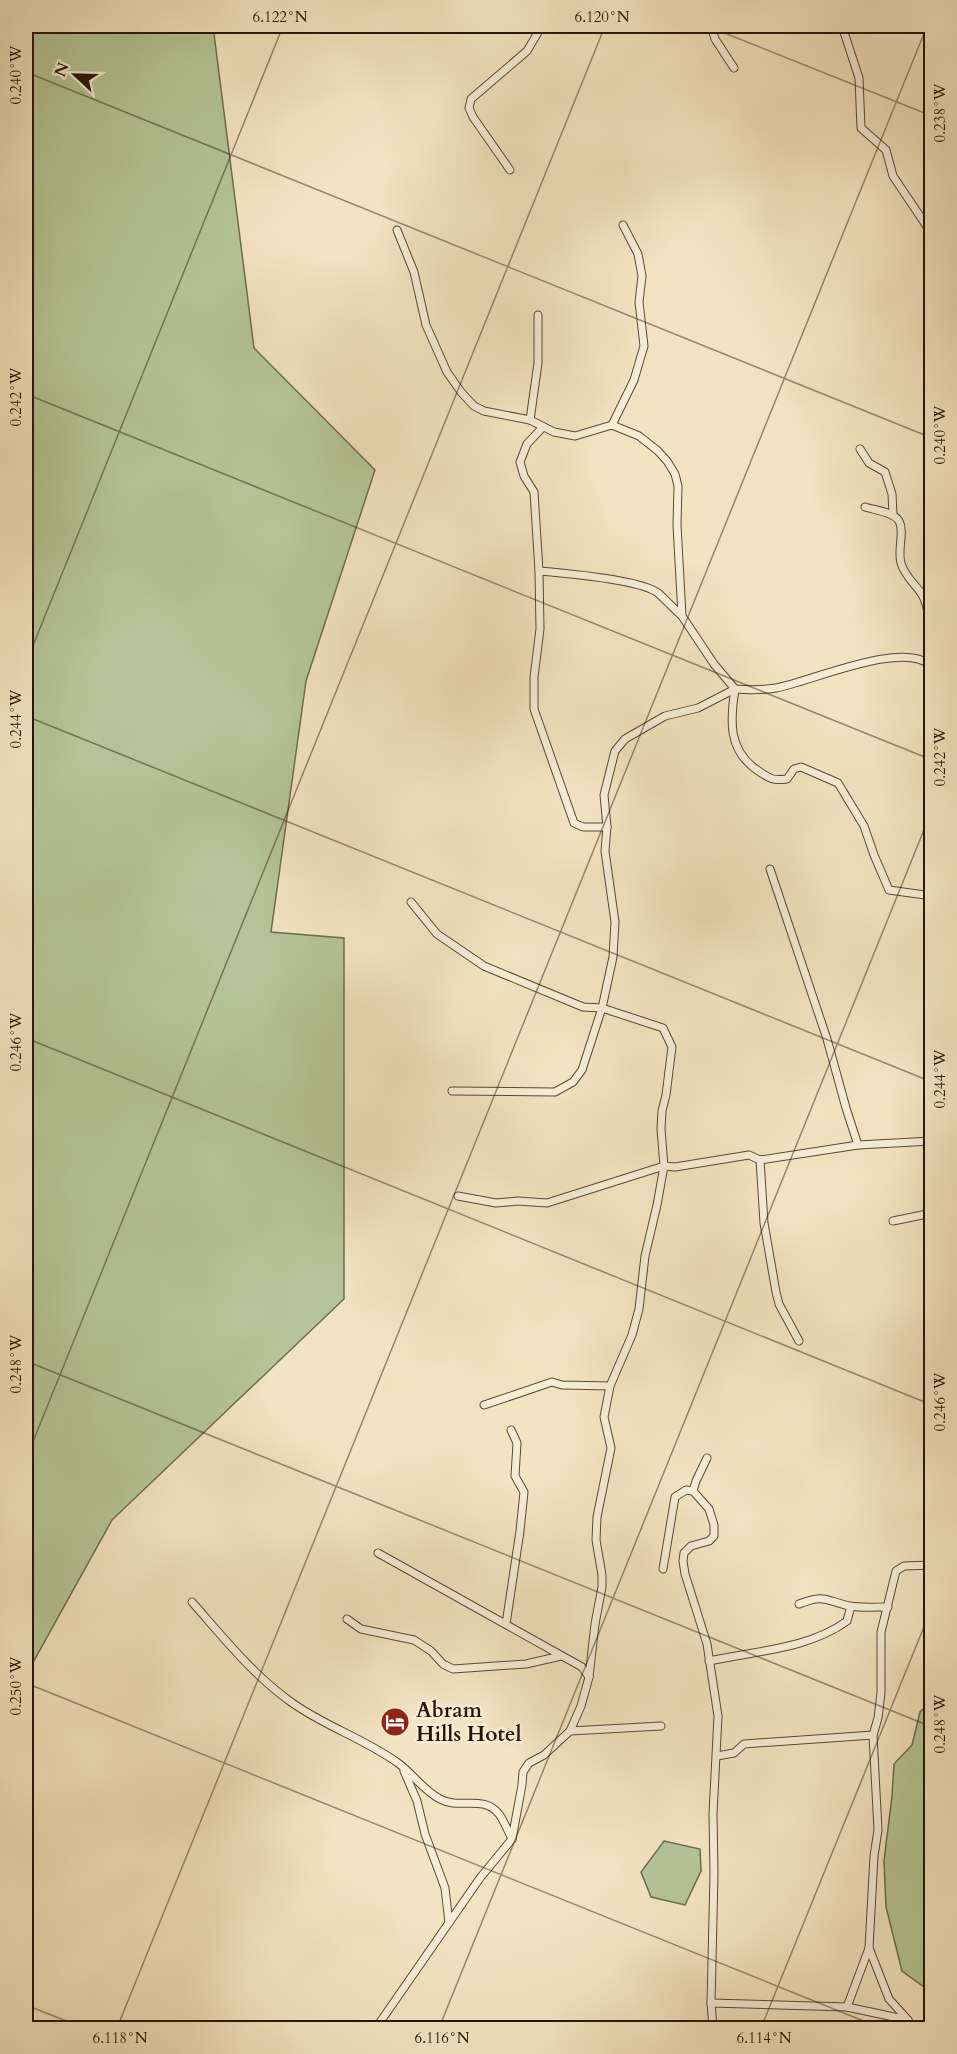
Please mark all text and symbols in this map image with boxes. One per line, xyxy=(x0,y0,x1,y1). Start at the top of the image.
text: 6.122°N xyxy=(252,7,308,27)
text: 6.120°N xyxy=(574,7,630,27)
text: 0.240°W xyxy=(6,45,26,104)
north arrow xyxy=(45,45,105,105)
text: N xyxy=(49,59,75,80)
text: 0.238°W xyxy=(930,83,950,142)
text: 0.242°W xyxy=(6,367,26,426)
text: 0.240°W xyxy=(930,405,950,464)
text: 0.244°W xyxy=(6,689,26,748)
text: 0.242°W xyxy=(930,727,950,786)
text: 0.246°W xyxy=(6,1012,26,1071)
text: 0.244°W xyxy=(930,1049,950,1108)
text: 0.248°W xyxy=(6,1334,26,1393)
text: 0.246°W xyxy=(930,1372,950,1431)
text: 0.250°W xyxy=(6,1656,26,1715)
text: 0.248°W xyxy=(930,1694,950,1753)
place label: Abram Hills Hotel xyxy=(416,1696,522,1749)
hotel icon: Abram Hills Hotel xyxy=(379,1706,411,1738)
text: 6.118°N xyxy=(92,2028,148,2048)
text: 6.116°N xyxy=(414,2028,470,2048)
text: 6.114°N xyxy=(736,2028,792,2048)

